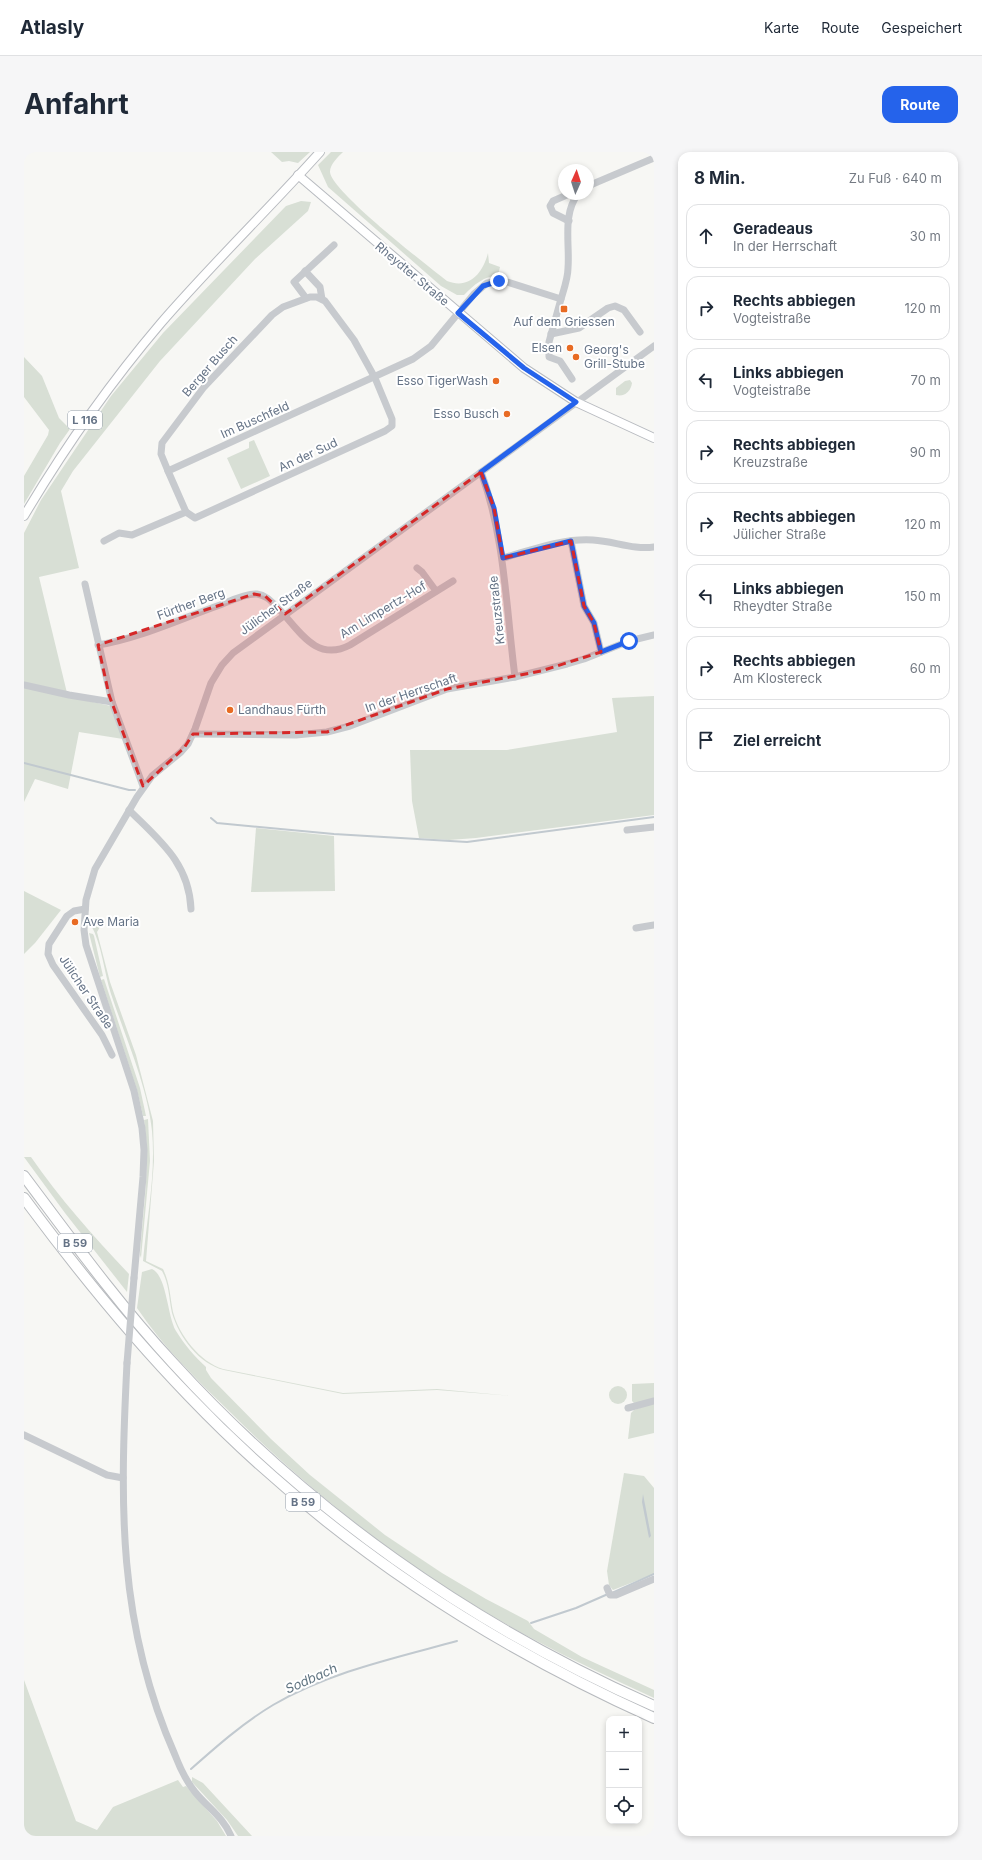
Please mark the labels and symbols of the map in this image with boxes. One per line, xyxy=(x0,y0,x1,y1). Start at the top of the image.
north arrow xyxy=(558,164,594,200)
street label: Rheydter Straße xyxy=(372,238,452,309)
route end xyxy=(490,272,508,290)
marker: Auf dem Griessen xyxy=(559,304,569,314)
place label: Auf dem Griessen xyxy=(513,314,615,329)
street label: Berger Busch xyxy=(179,332,240,400)
place label: Elsen xyxy=(531,340,562,355)
place label: Georg's Grill-Stube xyxy=(584,342,645,371)
marker: Elsen xyxy=(565,343,575,353)
marker: Georg's Grill-Stube xyxy=(571,352,581,362)
place label: Esso TigerWash xyxy=(397,373,488,388)
marker: Esso TigerWash xyxy=(491,376,501,386)
street label: Im Buschfeld xyxy=(218,398,292,441)
place label: Esso Busch xyxy=(433,406,499,421)
marker: Esso Busch xyxy=(502,409,512,419)
road number: L 116 xyxy=(68,411,102,429)
street label: An der Sud xyxy=(276,434,340,475)
street label: Jülicher Straße xyxy=(237,575,315,638)
street label: Kreuzstraße xyxy=(485,575,508,645)
street label: Am Limpertz-Hof xyxy=(337,578,429,641)
street label: Fürther Berg xyxy=(155,584,227,623)
route start xyxy=(620,632,638,650)
street label: In der Herrschaft xyxy=(363,670,459,715)
place label: Landhaus Fürth xyxy=(238,702,326,717)
marker: Landhaus Fürth xyxy=(225,705,235,715)
place label: Ave Maria xyxy=(83,914,139,929)
marker: Ave Maria xyxy=(70,917,80,927)
street label: Jülicher Straße xyxy=(56,952,117,1032)
road number: B 59 xyxy=(58,1234,92,1252)
road number: B 59 xyxy=(286,1493,320,1511)
water label: Sodbach xyxy=(283,1659,340,1697)

